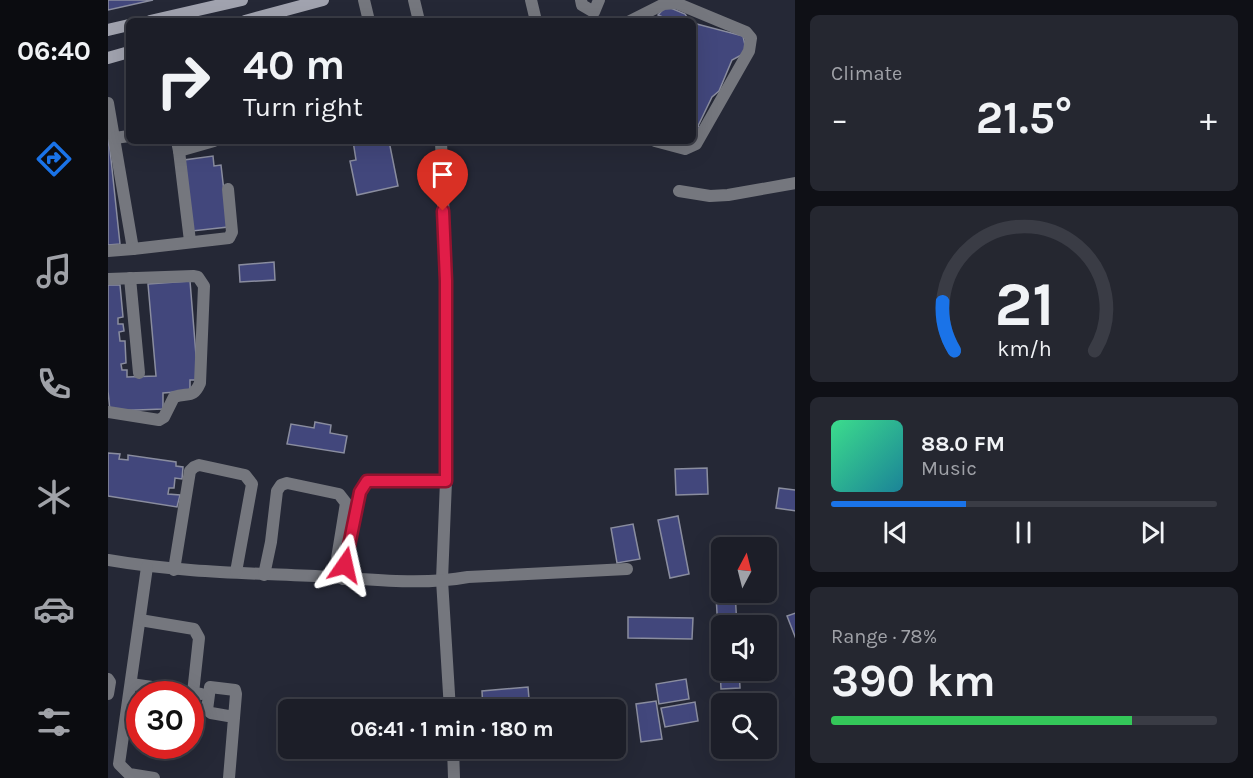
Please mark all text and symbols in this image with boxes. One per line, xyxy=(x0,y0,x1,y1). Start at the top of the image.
text: 06:40 xyxy=(17,35,91,67)
text: 40 m xyxy=(243,40,345,90)
icon: right xyxy=(144,42,222,120)
text: Climate xyxy=(831,62,902,85)
text: Turn right xyxy=(243,91,363,123)
text: 21.5° xyxy=(976,92,1072,144)
text: − xyxy=(831,100,848,138)
text: + xyxy=(1200,100,1217,138)
icon: directions xyxy=(33,138,75,180)
pin xyxy=(417,149,468,211)
icon: arrive xyxy=(426,158,459,191)
icon: music xyxy=(33,250,75,292)
text: 21 xyxy=(994,268,1054,341)
text: km/h xyxy=(997,336,1051,361)
icon: phone xyxy=(33,363,75,405)
text: 88.0 FM xyxy=(921,431,1005,457)
text: Music xyxy=(921,457,977,480)
icon: climate xyxy=(33,476,75,518)
icon: previous xyxy=(879,516,912,549)
icon: pause xyxy=(1007,516,1040,549)
icon: next xyxy=(1136,516,1169,549)
position arrow xyxy=(313,533,377,597)
north arrow xyxy=(711,537,777,603)
map controls xyxy=(711,537,777,759)
icon: car xyxy=(33,588,75,630)
button: sound xyxy=(711,615,777,681)
text: Range · 78% xyxy=(831,625,937,648)
text: 390 km xyxy=(831,655,996,707)
speed limit sign: 30 xyxy=(126,681,204,759)
button: search xyxy=(711,693,777,759)
icon: filters xyxy=(33,701,75,743)
text: 06:41 · 1 min · 180 m xyxy=(350,716,554,742)

